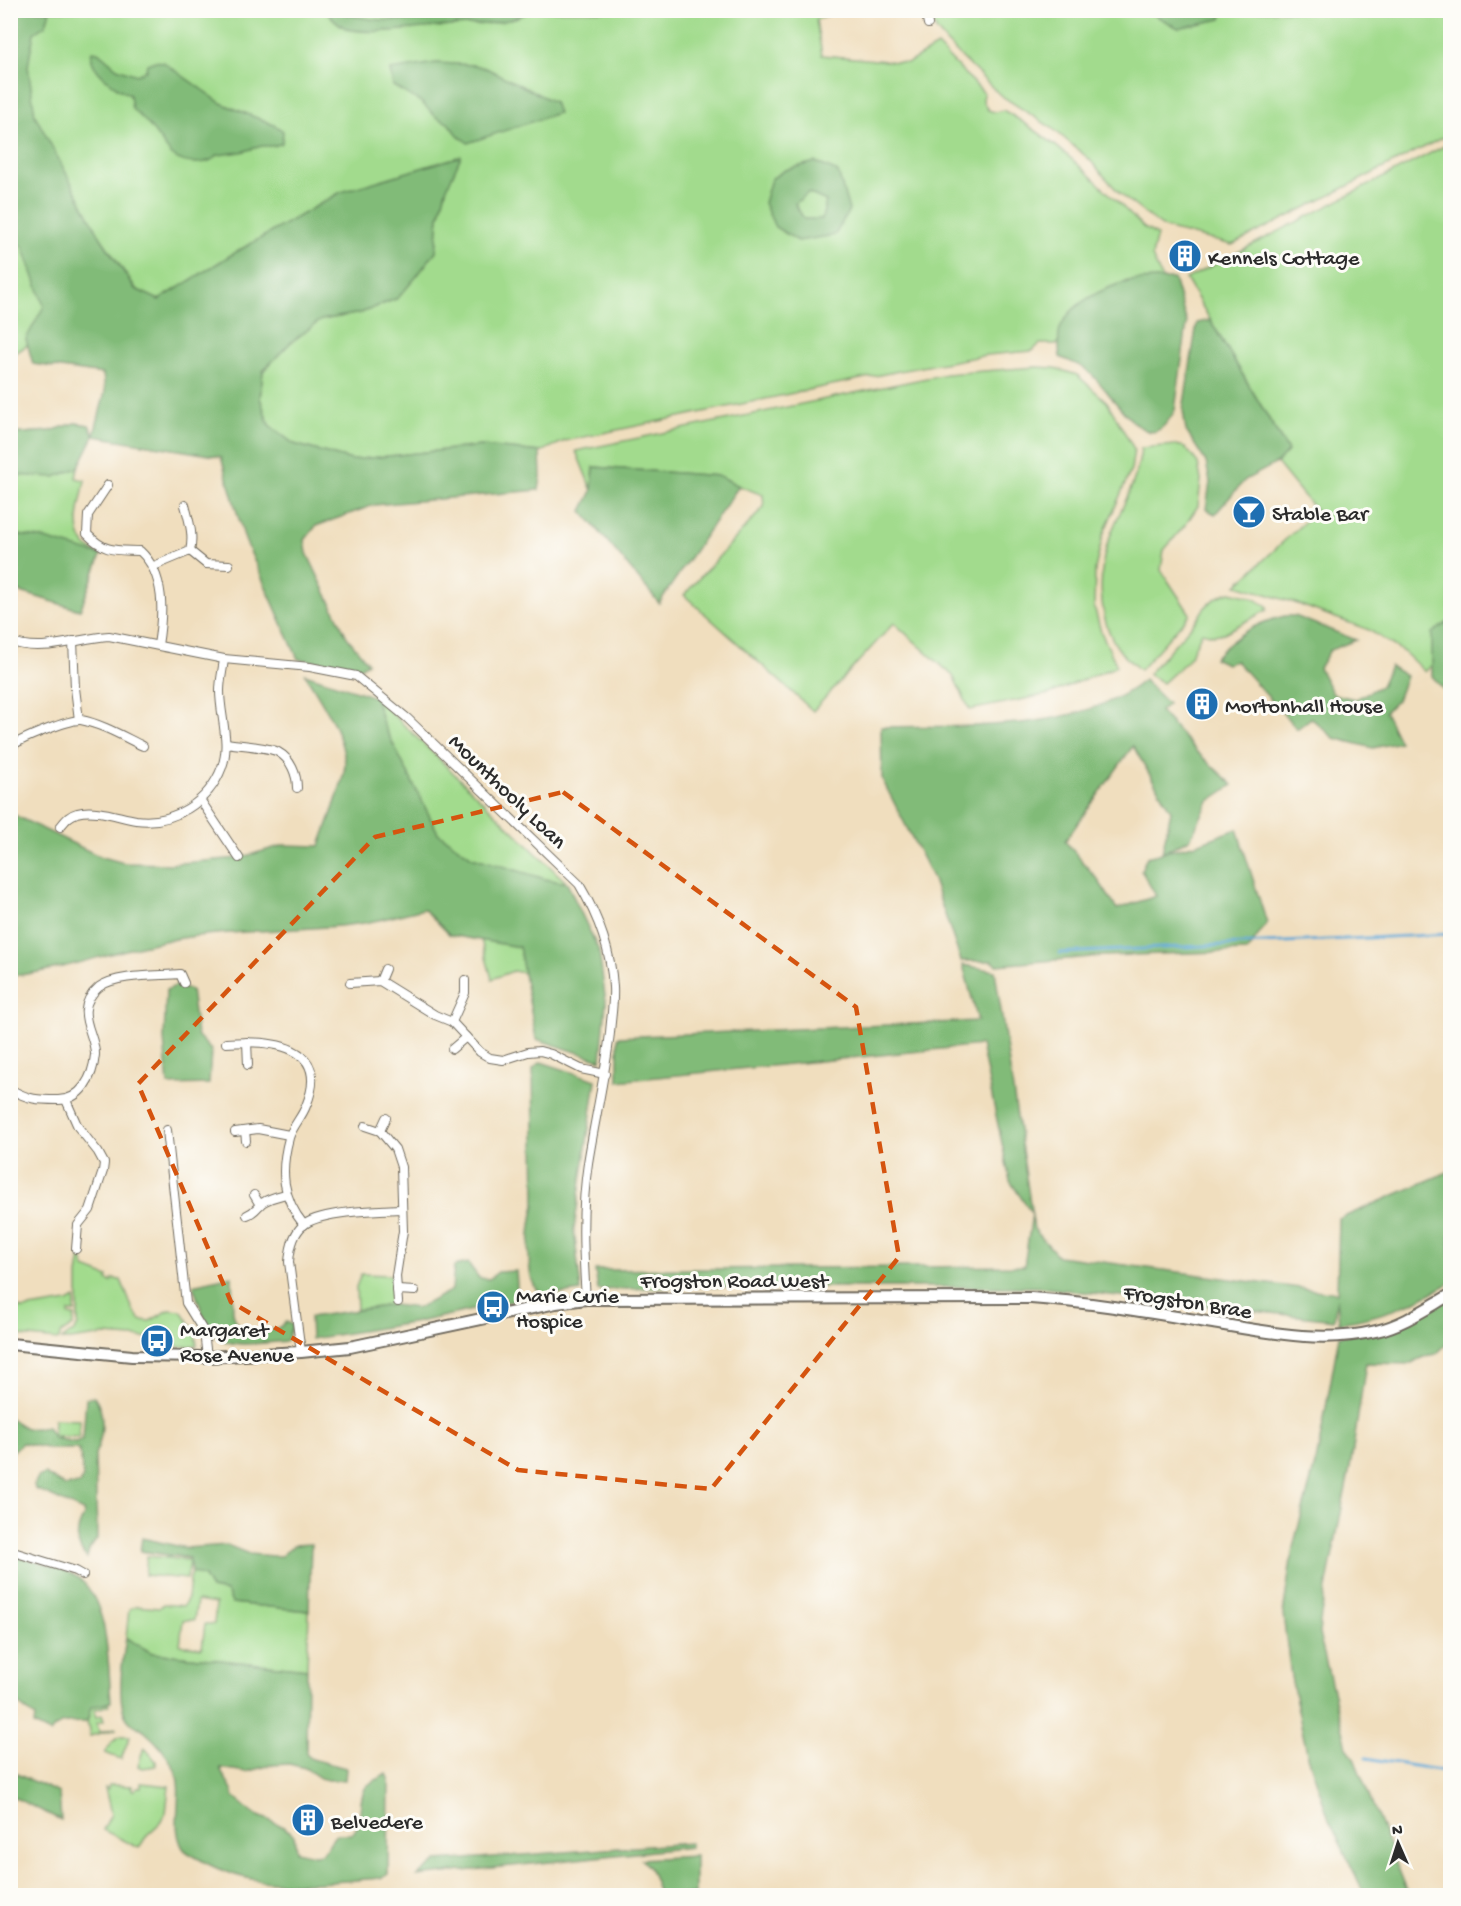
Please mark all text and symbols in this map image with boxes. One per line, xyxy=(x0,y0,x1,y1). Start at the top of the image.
building icon: Kennels Cottage xyxy=(1167,238,1203,274)
place label: Kennels Cottage xyxy=(1208,247,1360,273)
bar icon: Stable Bar xyxy=(1231,494,1267,530)
place label: Stable Bar xyxy=(1272,503,1370,529)
building icon: Mortonhall House xyxy=(1184,686,1220,722)
place label: Mortonhall House xyxy=(1225,695,1384,721)
street label: Mounthooly Loan xyxy=(442,730,571,856)
street label: Frogston Road West xyxy=(639,1270,830,1296)
street label: Frogston Brae xyxy=(1120,1281,1254,1327)
place label: Marie Curie Hospice xyxy=(516,1285,619,1336)
bus stop icon: Marie Curie Hospice xyxy=(475,1289,511,1325)
place label: Margaret Rose Avenue xyxy=(180,1319,294,1370)
bus stop icon: Margaret Rose Avenue xyxy=(139,1323,175,1359)
building icon: Belvedere xyxy=(290,1802,326,1838)
place label: Belvedere xyxy=(330,1811,424,1837)
north arrow xyxy=(1368,1813,1428,1873)
text: N xyxy=(1392,1822,1404,1841)

